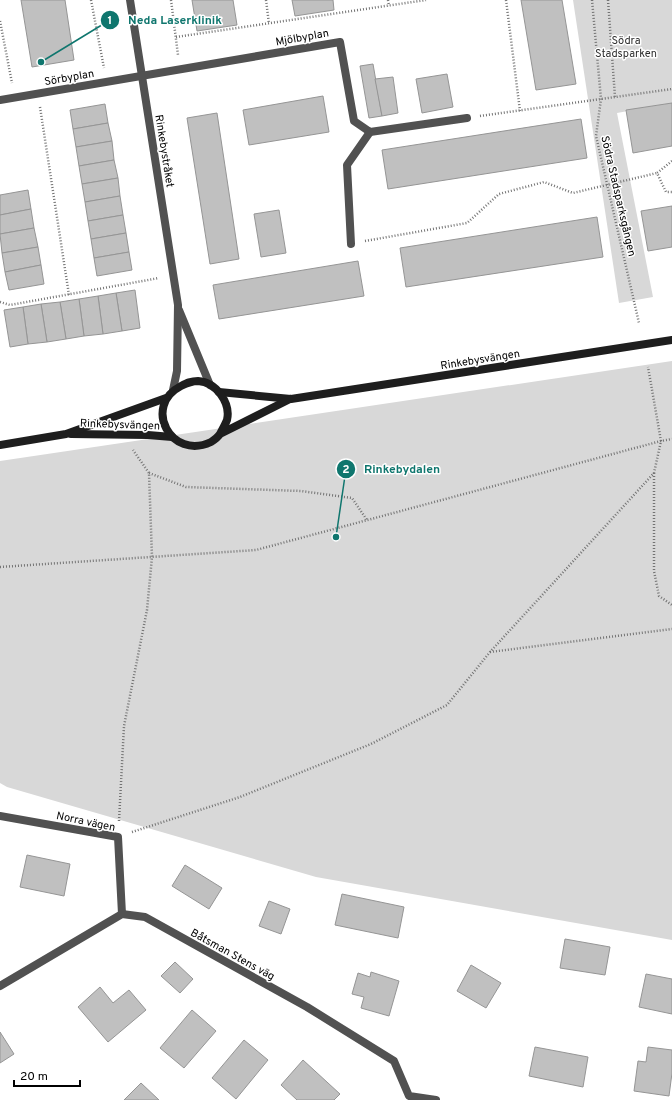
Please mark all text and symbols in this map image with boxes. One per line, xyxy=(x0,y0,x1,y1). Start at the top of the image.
callout: Neda Laserklinik xyxy=(100,8,230,32)
text: 1 xyxy=(108,13,112,29)
text: Neda Laserklinik xyxy=(128,13,222,29)
street label: Mjölbyplan xyxy=(274,26,330,50)
park label: Södra Stadsparken xyxy=(595,34,657,61)
street label: Sörbyplan xyxy=(43,67,95,89)
street label: Rinkebystråket xyxy=(151,114,177,189)
street label: Södra Stadsparksgången xyxy=(597,135,639,258)
street label: Rinkebysvängen xyxy=(439,347,521,373)
street label: Rinkebysvängen xyxy=(80,417,160,433)
callout: Rinkebydalen xyxy=(336,457,448,481)
text: 2 xyxy=(342,462,350,478)
text: Rinkebydalen xyxy=(364,462,440,478)
street label: Norra vägen xyxy=(55,809,117,835)
street label: Båtsman Stens väg xyxy=(188,926,277,984)
scale bar xyxy=(14,1062,80,1088)
text: 20 m xyxy=(20,1069,48,1085)

